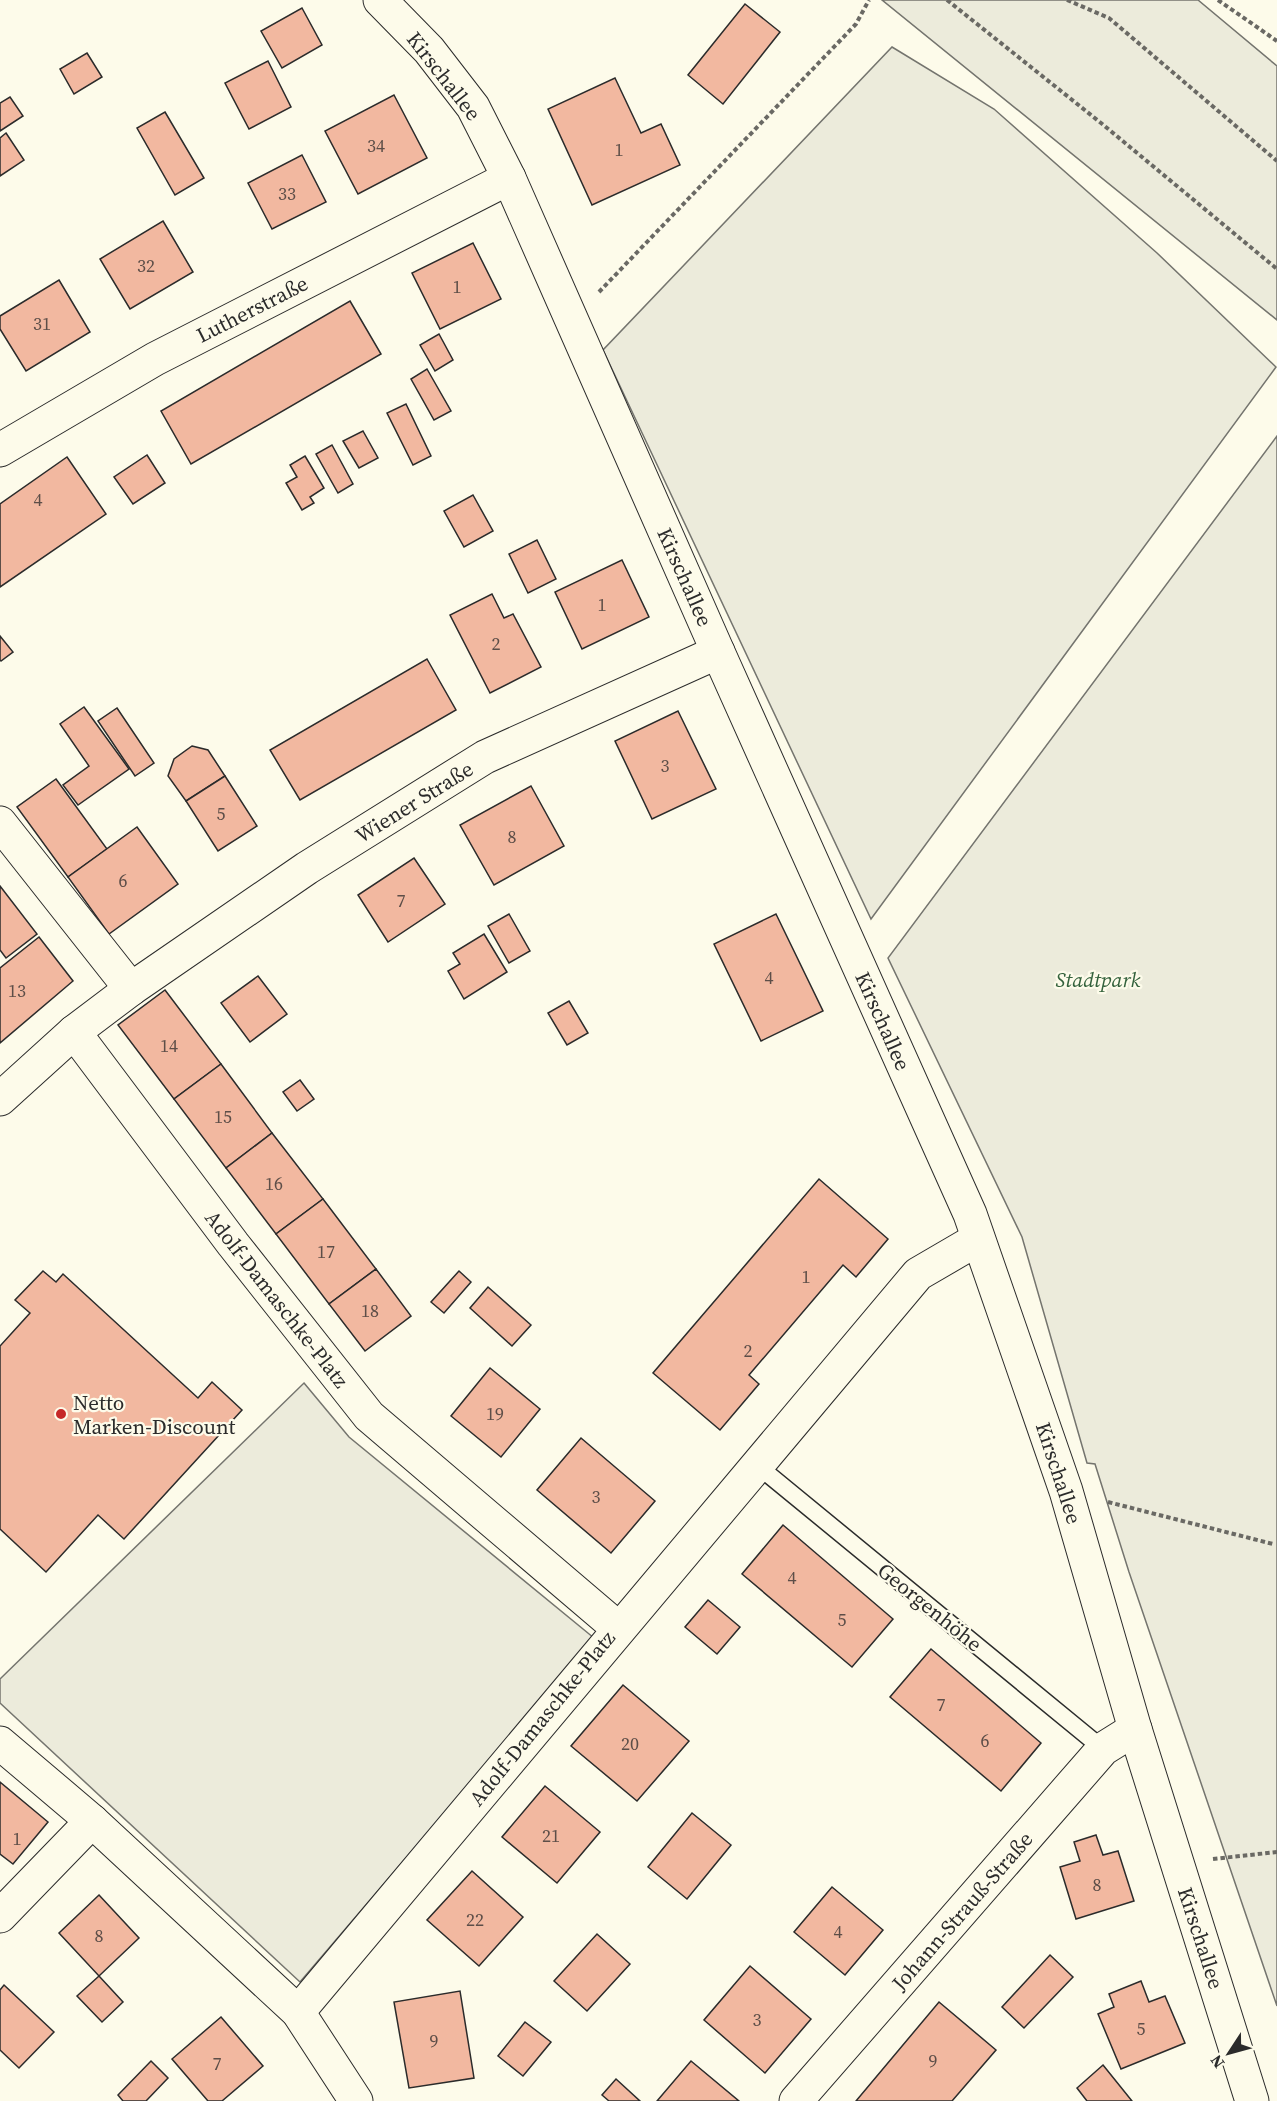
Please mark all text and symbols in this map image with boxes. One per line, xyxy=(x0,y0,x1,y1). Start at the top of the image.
street label: Kirschallee xyxy=(400,26,488,126)
house number: 34 xyxy=(367,133,385,158)
house number: 1 xyxy=(615,137,624,162)
house number: 33 xyxy=(278,181,296,206)
house number: 32 xyxy=(137,253,155,278)
street label: Lutherstraße xyxy=(191,268,313,350)
house number: 1 xyxy=(453,274,462,299)
house number: 31 xyxy=(33,311,51,336)
house number: 4 xyxy=(34,487,43,512)
street label: Kirschallee xyxy=(650,523,720,631)
house number: 1 xyxy=(598,592,607,617)
house number: 2 xyxy=(492,631,501,656)
house number: 3 xyxy=(661,753,670,778)
street label: Wiener Straße xyxy=(350,754,478,850)
house number: 5 xyxy=(217,801,226,826)
house number: 8 xyxy=(508,824,517,849)
house number: 6 xyxy=(119,868,128,893)
house number: 7 xyxy=(397,888,406,913)
house number: 4 xyxy=(765,965,774,990)
park label: Stadtpark xyxy=(1056,965,1141,994)
street label: Kirschallee xyxy=(848,967,918,1075)
house number: 13 xyxy=(8,978,26,1003)
house number: 14 xyxy=(160,1033,178,1058)
house number: 15 xyxy=(214,1104,232,1129)
house number: 16 xyxy=(265,1171,283,1196)
street label: Adolf-Damaschke-Platz xyxy=(198,1204,356,1394)
house number: 17 xyxy=(317,1239,335,1264)
house number: 1 xyxy=(802,1264,811,1289)
house number: 18 xyxy=(361,1298,379,1323)
house number: 2 xyxy=(744,1338,753,1363)
place label: Netto Marken-Discount xyxy=(73,1388,236,1441)
house number: 19 xyxy=(486,1401,504,1426)
marker: Netto Marken-Discount xyxy=(54,1407,68,1421)
street label: Kirschallee xyxy=(1029,1418,1089,1528)
house number: 3 xyxy=(592,1484,601,1509)
street label: Georgenhöhe xyxy=(872,1556,988,1658)
house number: 4 xyxy=(788,1565,797,1590)
house number: 5 xyxy=(838,1607,847,1632)
street label: Adolf-Damaschke-Platz xyxy=(462,1624,622,1812)
house number: 7 xyxy=(937,1692,946,1717)
house number: 6 xyxy=(981,1728,990,1753)
house number: 20 xyxy=(621,1731,639,1756)
house number: 21 xyxy=(542,1823,560,1848)
street label: Johann-Strauß-Straße xyxy=(884,1825,1039,1997)
house number: 1 xyxy=(13,1826,22,1851)
house number: 8 xyxy=(1093,1872,1102,1897)
street label: Kirschallee xyxy=(1171,1883,1231,1993)
house number: 22 xyxy=(466,1907,484,1932)
house number: 4 xyxy=(834,1919,843,1944)
house number: 8 xyxy=(95,1923,104,1948)
house number: 3 xyxy=(753,2007,762,2032)
house number: 5 xyxy=(1137,2016,1146,2041)
north arrow xyxy=(1199,2023,1259,2083)
house number: 9 xyxy=(430,2028,439,2053)
house number: 9 xyxy=(929,2048,938,2073)
text: N xyxy=(1204,2050,1229,2073)
house number: 7 xyxy=(213,2051,222,2076)

